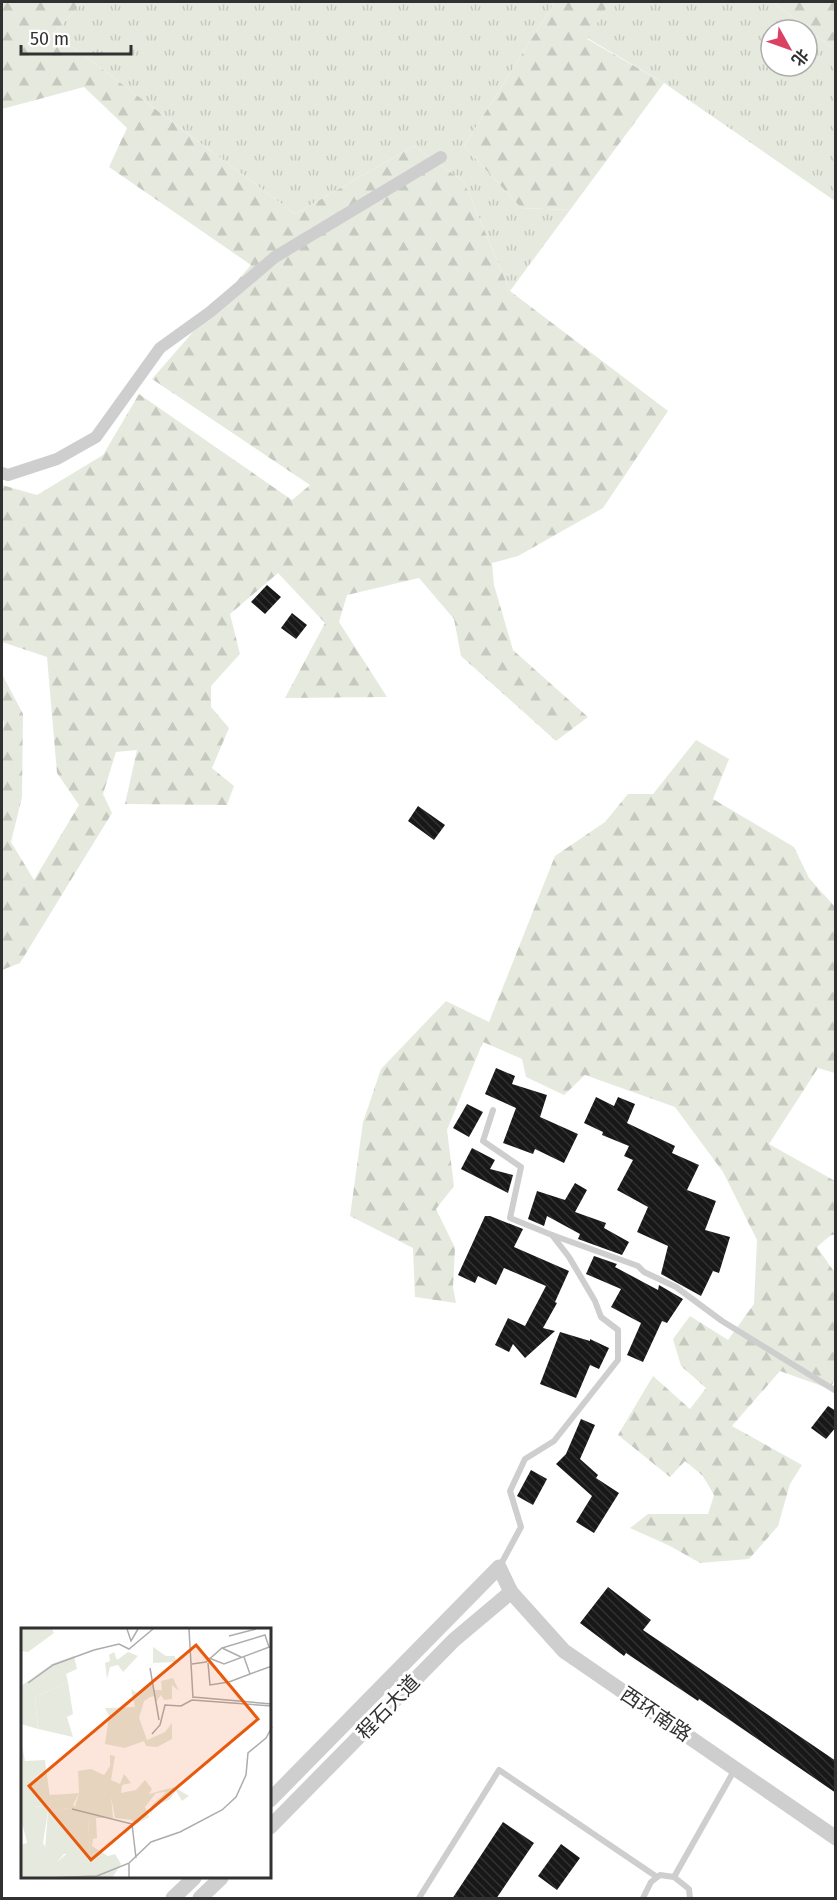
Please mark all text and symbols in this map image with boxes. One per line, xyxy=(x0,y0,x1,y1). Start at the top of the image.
scale bar xyxy=(21,18,130,56)
north arrow xyxy=(759,18,819,78)
text: 50 m xyxy=(30,28,69,50)
text: 北 xyxy=(788,45,813,70)
inset map xyxy=(21,1628,272,1879)
street label: 程石大道 xyxy=(352,1670,424,1744)
street label: 西环南路 xyxy=(616,1682,696,1746)

